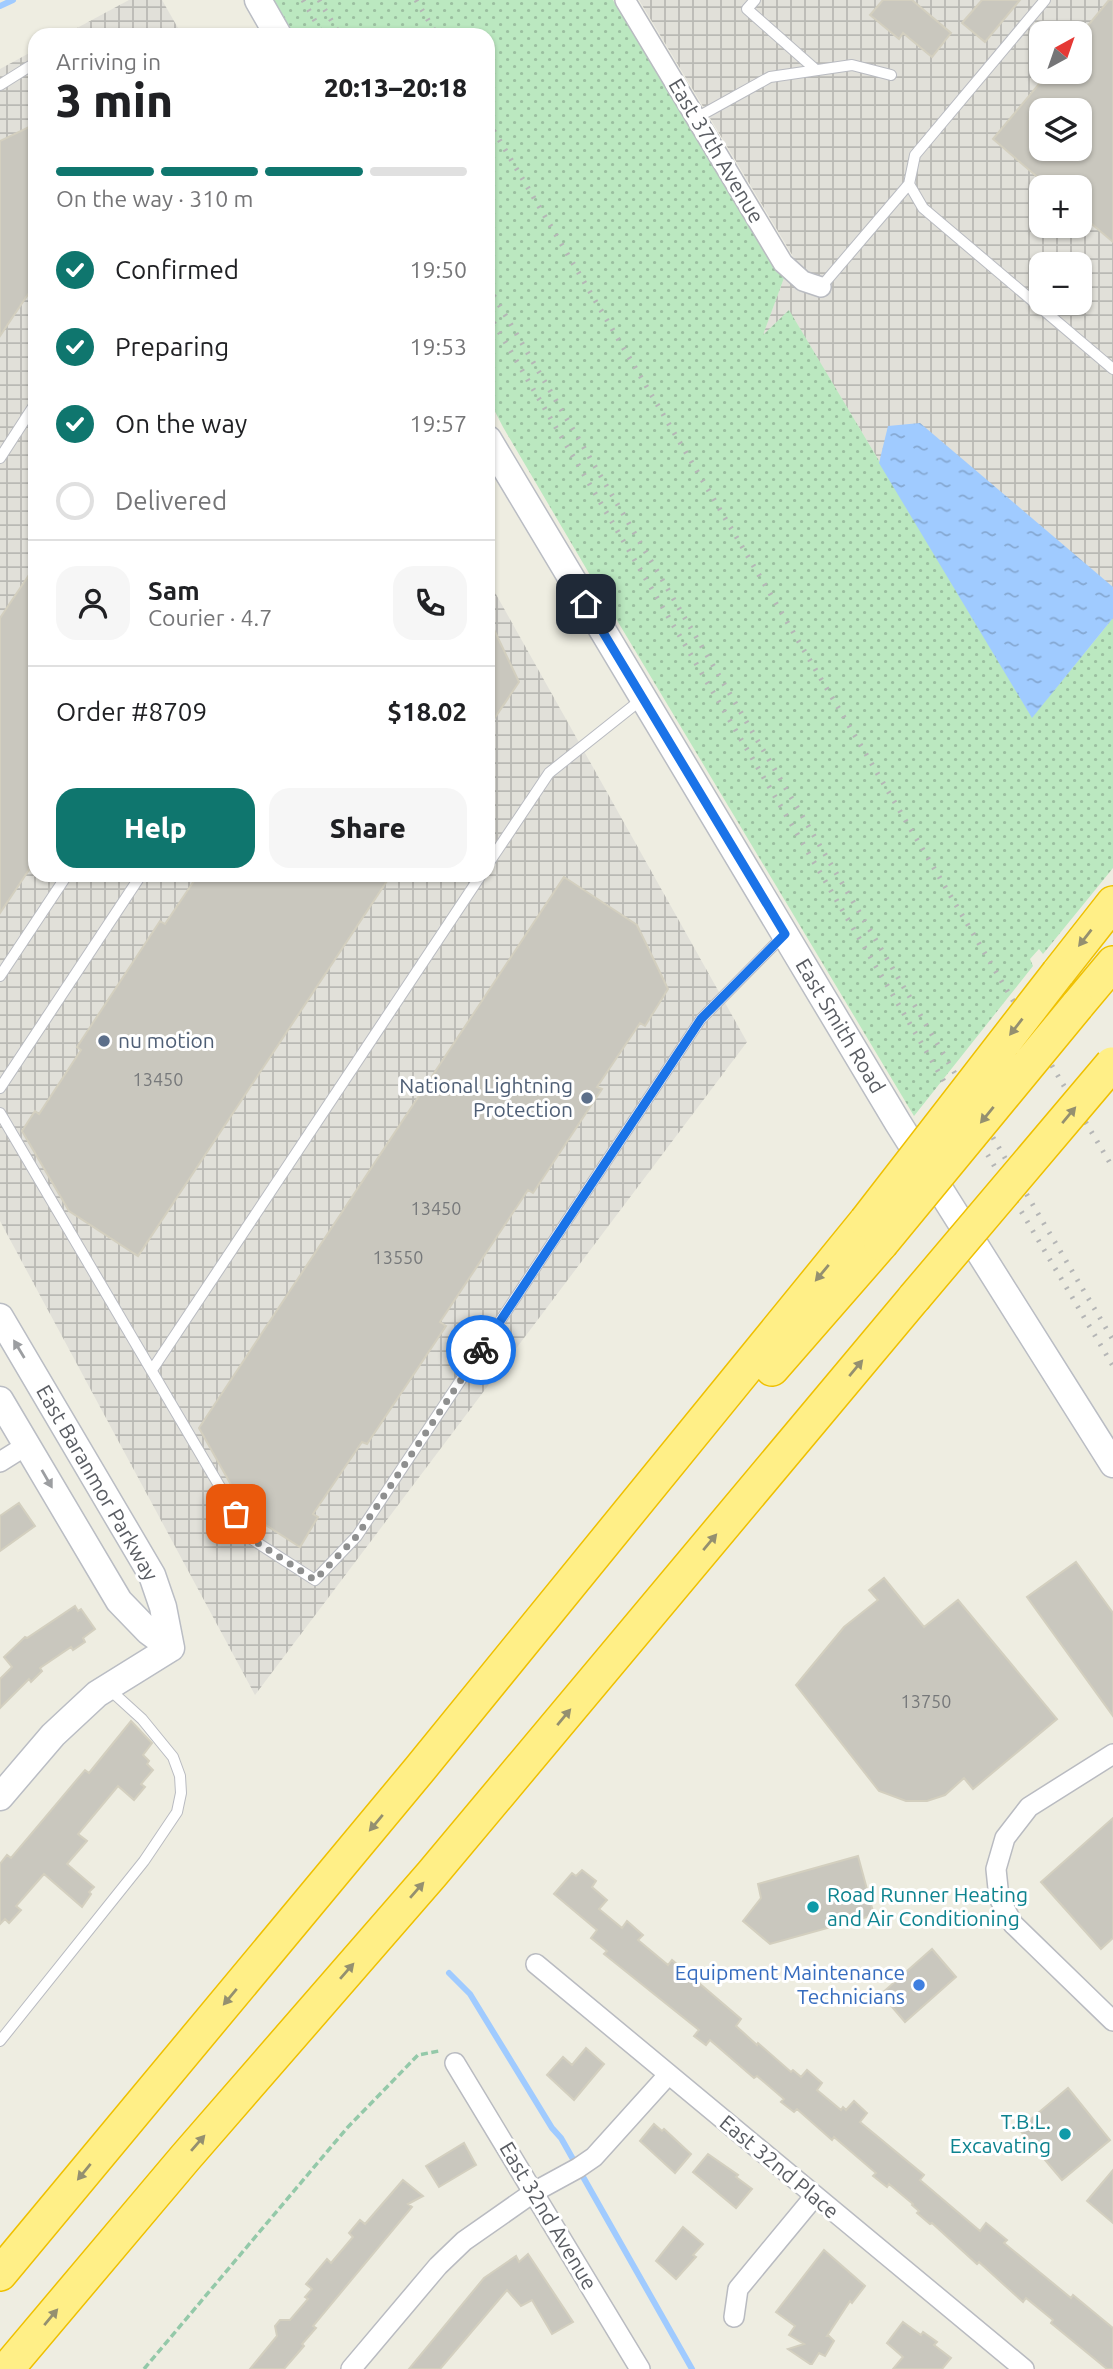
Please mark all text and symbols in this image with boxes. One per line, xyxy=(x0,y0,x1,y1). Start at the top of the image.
north arrow xyxy=(1029,21,1092,84)
map controls xyxy=(1029,21,1092,315)
text: Arriving in xyxy=(56,49,161,74)
text: 20:13–20:18 xyxy=(324,73,467,102)
text: 3 min xyxy=(56,74,173,126)
street label: East 37th Avenue xyxy=(664,74,769,227)
button: layers xyxy=(1029,98,1092,161)
button: + xyxy=(1029,175,1092,238)
text: On the way · 310 m xyxy=(56,186,253,211)
icon: check xyxy=(56,251,94,289)
button: − xyxy=(1029,252,1092,315)
text: Confirmed xyxy=(115,255,239,284)
text: 19:50 xyxy=(409,257,467,282)
icon: check xyxy=(56,328,94,366)
text: Preparing xyxy=(115,332,229,361)
text: 19:53 xyxy=(409,334,467,359)
icon: check xyxy=(56,405,94,443)
text: On the way xyxy=(115,409,247,438)
text: 19:57 xyxy=(409,411,467,436)
text: Delivered xyxy=(115,486,227,515)
button: person xyxy=(56,566,130,640)
button: phone xyxy=(393,566,467,640)
pin xyxy=(556,574,616,634)
text: Sam xyxy=(148,576,200,605)
icon: home xyxy=(567,585,605,623)
text: Courier · 4.7 xyxy=(148,605,272,630)
text: Order #8709 xyxy=(56,697,207,726)
text: $18.02 xyxy=(387,697,467,726)
button: Help xyxy=(56,788,255,868)
button: Share xyxy=(269,788,467,868)
one-way arrow xyxy=(1078,928,1093,946)
street label: East Smith Road xyxy=(791,954,890,1097)
one-way arrow xyxy=(1009,1018,1023,1036)
place label: nu motion xyxy=(118,1028,215,1052)
marker: nu motion xyxy=(96,1033,112,1049)
house number: 13450 xyxy=(133,1069,183,1089)
place label: National Lightning Protection xyxy=(399,1073,573,1121)
marker: National Lightning Protection xyxy=(579,1090,595,1106)
one-way arrow xyxy=(1061,1106,1077,1124)
one-way arrow xyxy=(980,1107,995,1124)
house number: 13450 xyxy=(411,1198,461,1218)
house number: 13550 xyxy=(373,1247,423,1267)
one-way arrow xyxy=(815,1264,830,1281)
courier xyxy=(446,1315,516,1385)
icon: bike xyxy=(462,1331,500,1369)
one-way arrow xyxy=(13,1339,25,1359)
one-way arrow xyxy=(848,1359,863,1376)
street label: East Baranmor Parkway xyxy=(32,1380,164,1585)
one-way arrow xyxy=(41,1470,53,1489)
pin xyxy=(206,1484,266,1544)
icon: bag xyxy=(217,1495,255,1533)
one-way arrow xyxy=(702,1534,717,1551)
house number: 13750 xyxy=(901,1691,951,1711)
one-way arrow xyxy=(556,1708,571,1725)
one-way arrow xyxy=(369,1814,384,1831)
one-way arrow xyxy=(409,1881,425,1899)
place label: Road Runner Heating and Air Conditioning xyxy=(827,1882,1028,1930)
marker: Road Runner Heating and Air Conditioning xyxy=(805,1899,821,1915)
place label: Equipment Maintenance Technicians xyxy=(675,1960,905,2008)
one-way arrow xyxy=(339,1962,355,1980)
marker: Equipment Maintenance Technicians xyxy=(911,1977,927,1993)
one-way arrow xyxy=(222,1988,237,2006)
place label: T.B.L. Excavating xyxy=(950,2109,1051,2157)
street label: East 32nd Place xyxy=(715,2110,844,2223)
marker: T.B.L. Excavating xyxy=(1057,2126,1073,2142)
one-way arrow xyxy=(190,2134,206,2152)
street label: East 32nd Avenue xyxy=(495,2137,602,2294)
one-way arrow xyxy=(77,2163,92,2180)
one-way arrow xyxy=(43,2308,58,2325)

